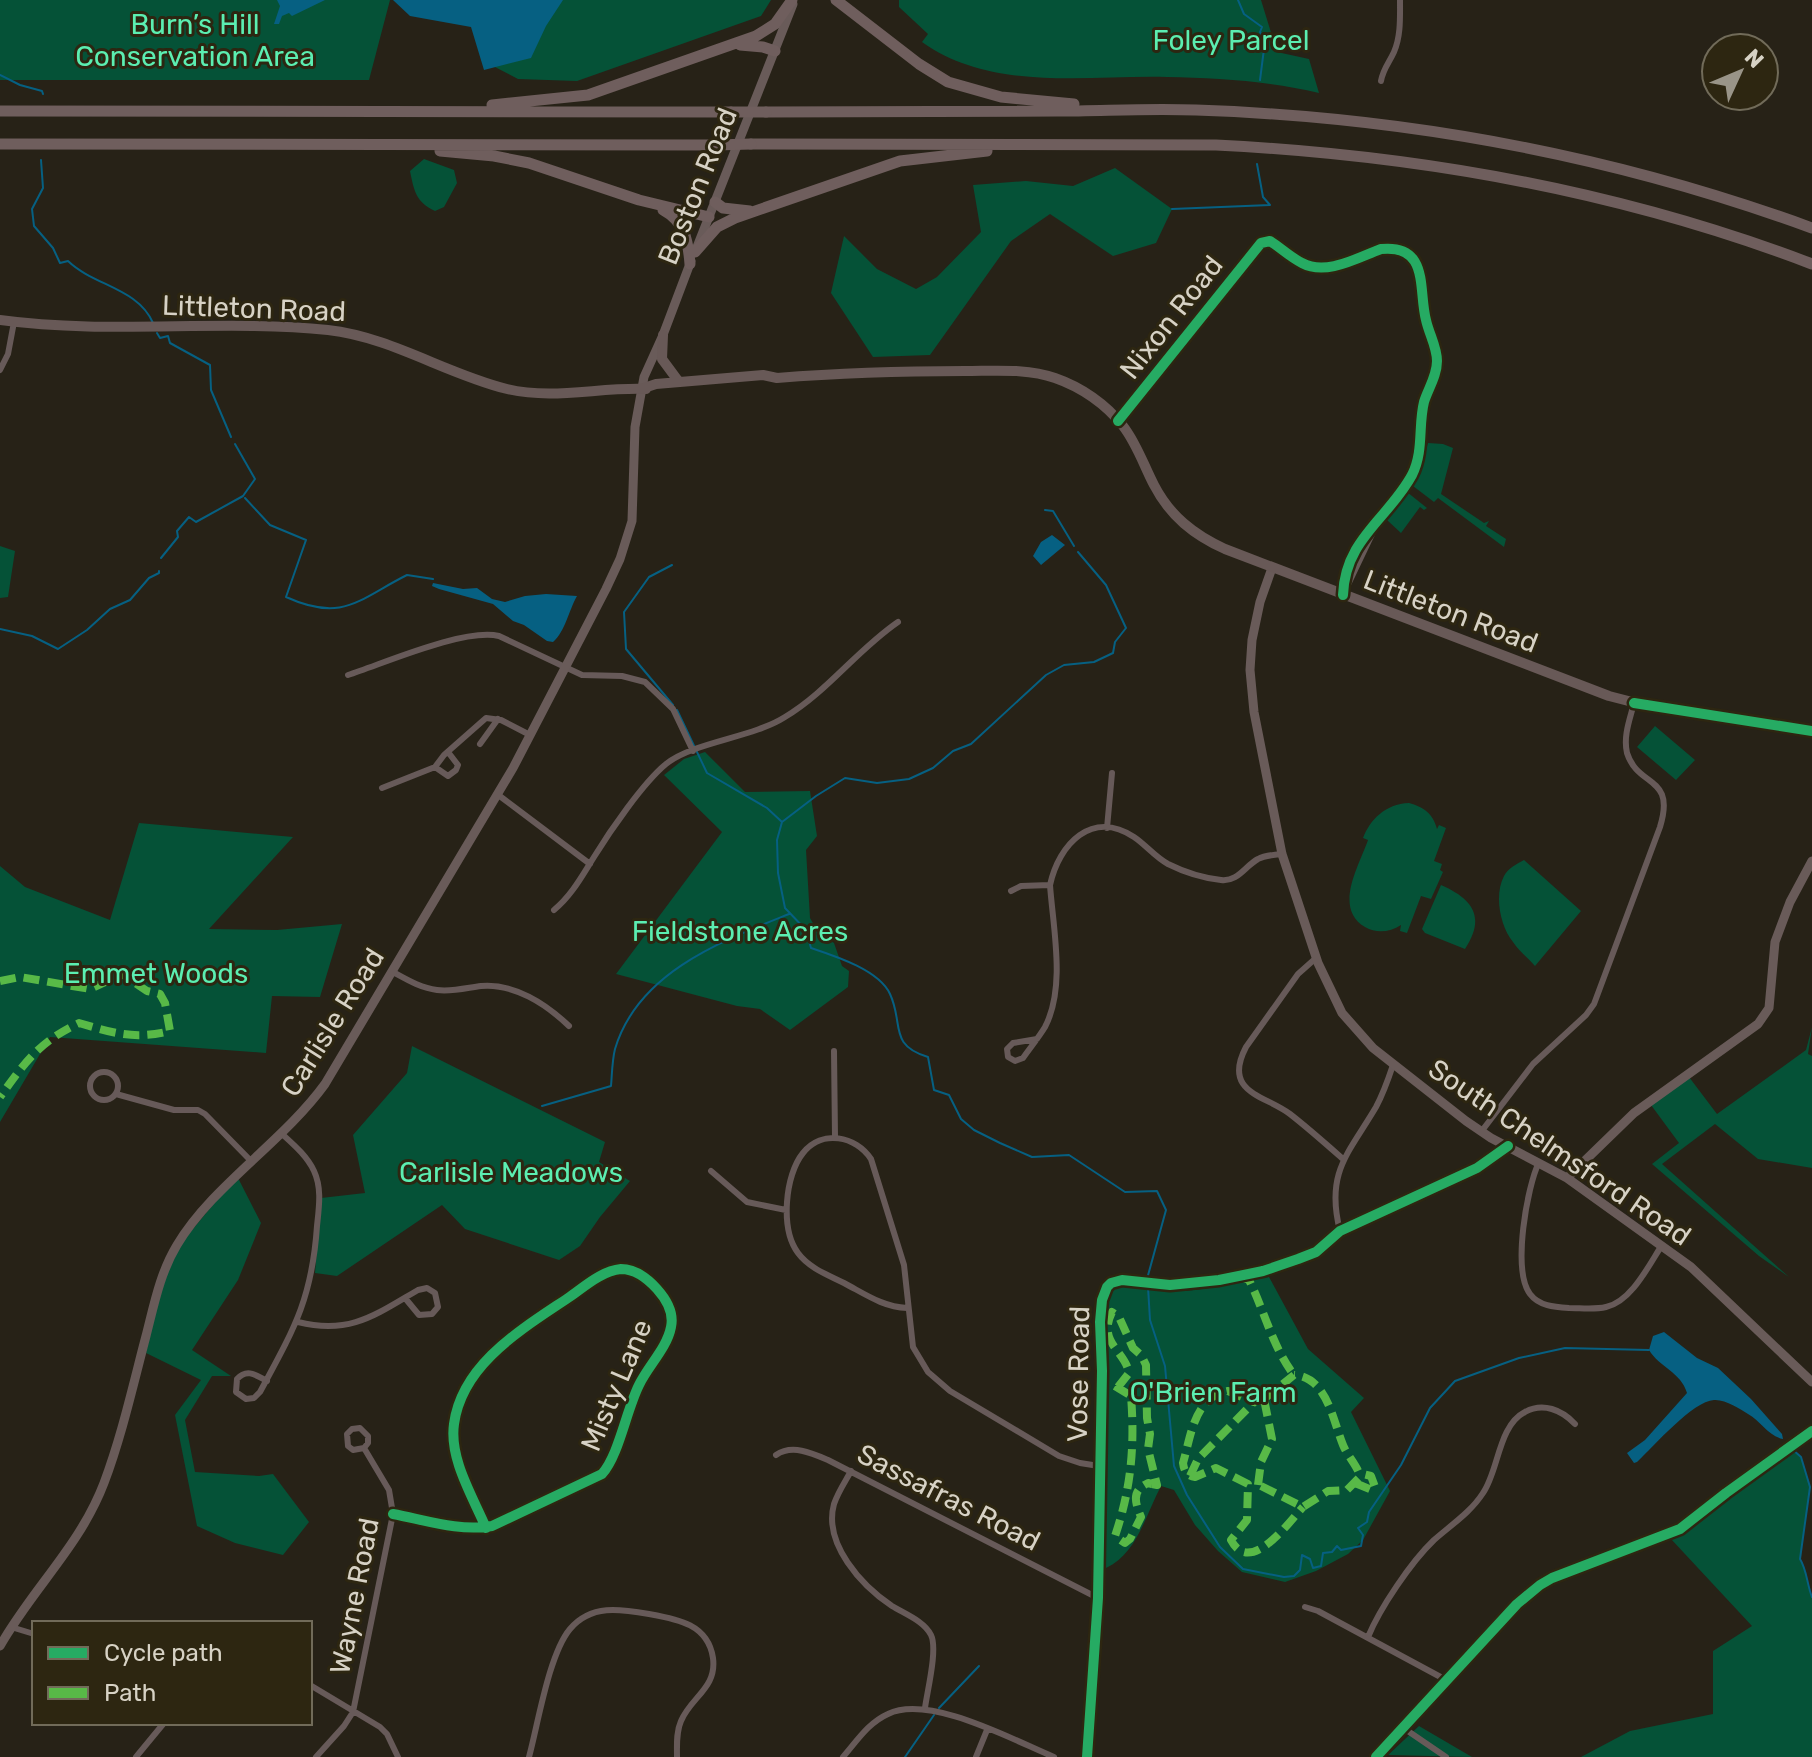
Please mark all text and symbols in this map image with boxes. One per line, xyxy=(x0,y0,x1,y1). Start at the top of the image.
park label: Burn’s Hill Conservation Area xyxy=(75,8,315,73)
park label: Foley Parcel xyxy=(1152,24,1310,57)
north arrow xyxy=(1700,32,1780,112)
text: N xyxy=(1739,43,1769,74)
street label: Boston Road xyxy=(651,103,744,269)
street label: Nixon Road xyxy=(1113,249,1230,385)
street label: Littleton Road xyxy=(161,289,347,328)
street label: Littleton Road xyxy=(1359,563,1543,660)
park label: Fieldstone Acres xyxy=(632,915,848,948)
street label: Carlisle Road xyxy=(274,942,391,1102)
park label: Emmet Woods xyxy=(64,957,248,990)
street label: South Chelmsford Road xyxy=(1422,1052,1697,1253)
park label: Carlisle Meadows xyxy=(399,1156,623,1189)
street label: Vose Road xyxy=(1061,1306,1096,1442)
street label: Misty Lane xyxy=(574,1314,659,1456)
park label: O'Brien Farm xyxy=(1129,1376,1297,1409)
street label: Sassafras Road xyxy=(852,1437,1046,1558)
street label: Wayne Road xyxy=(323,1515,386,1677)
legend xyxy=(32,1621,312,1725)
text: Cycle path xyxy=(104,1639,223,1667)
text: Path xyxy=(104,1679,156,1707)

